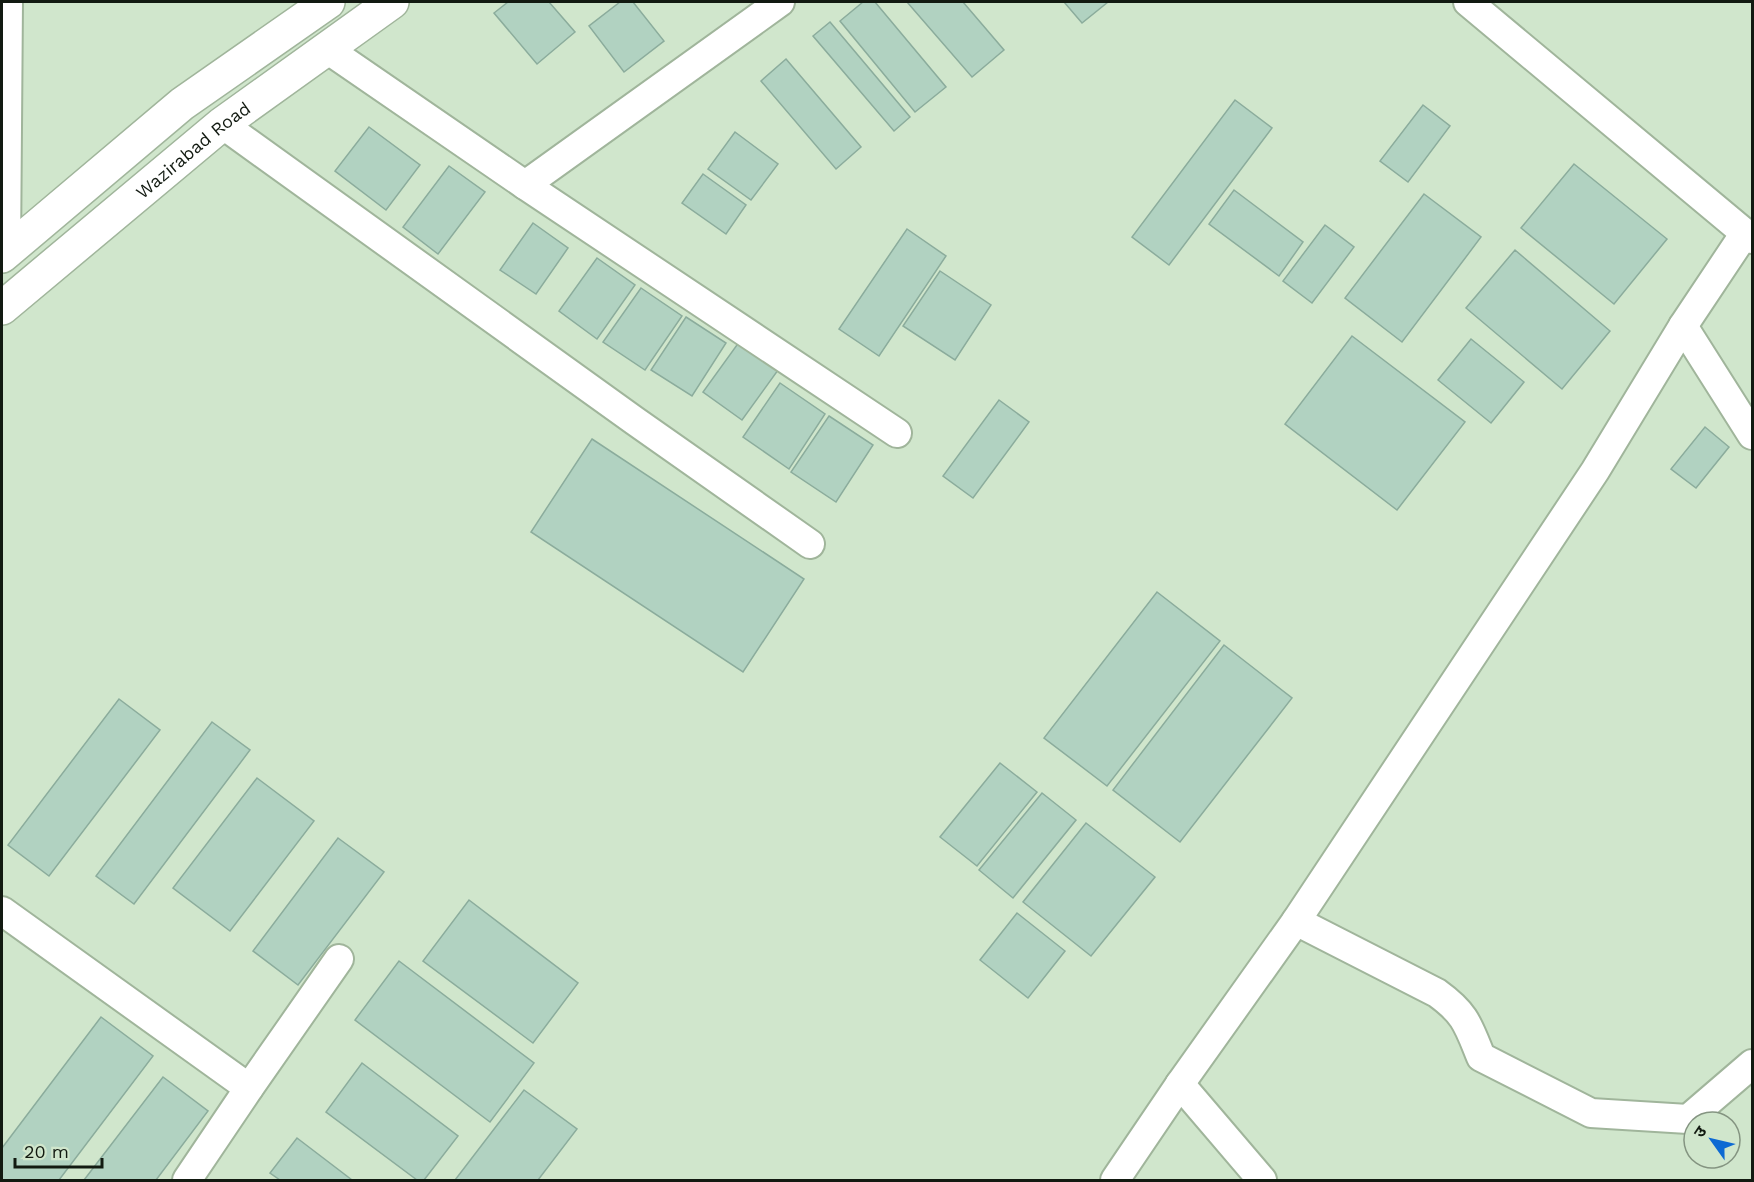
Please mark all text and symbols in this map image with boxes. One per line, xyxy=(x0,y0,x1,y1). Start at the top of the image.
street label: Wazirabad Road xyxy=(131,97,254,202)
north arrow xyxy=(1682,1110,1742,1170)
text: उ xyxy=(1689,1122,1711,1141)
scale bar xyxy=(15,1131,102,1169)
text: 20 m xyxy=(24,1141,69,1162)

